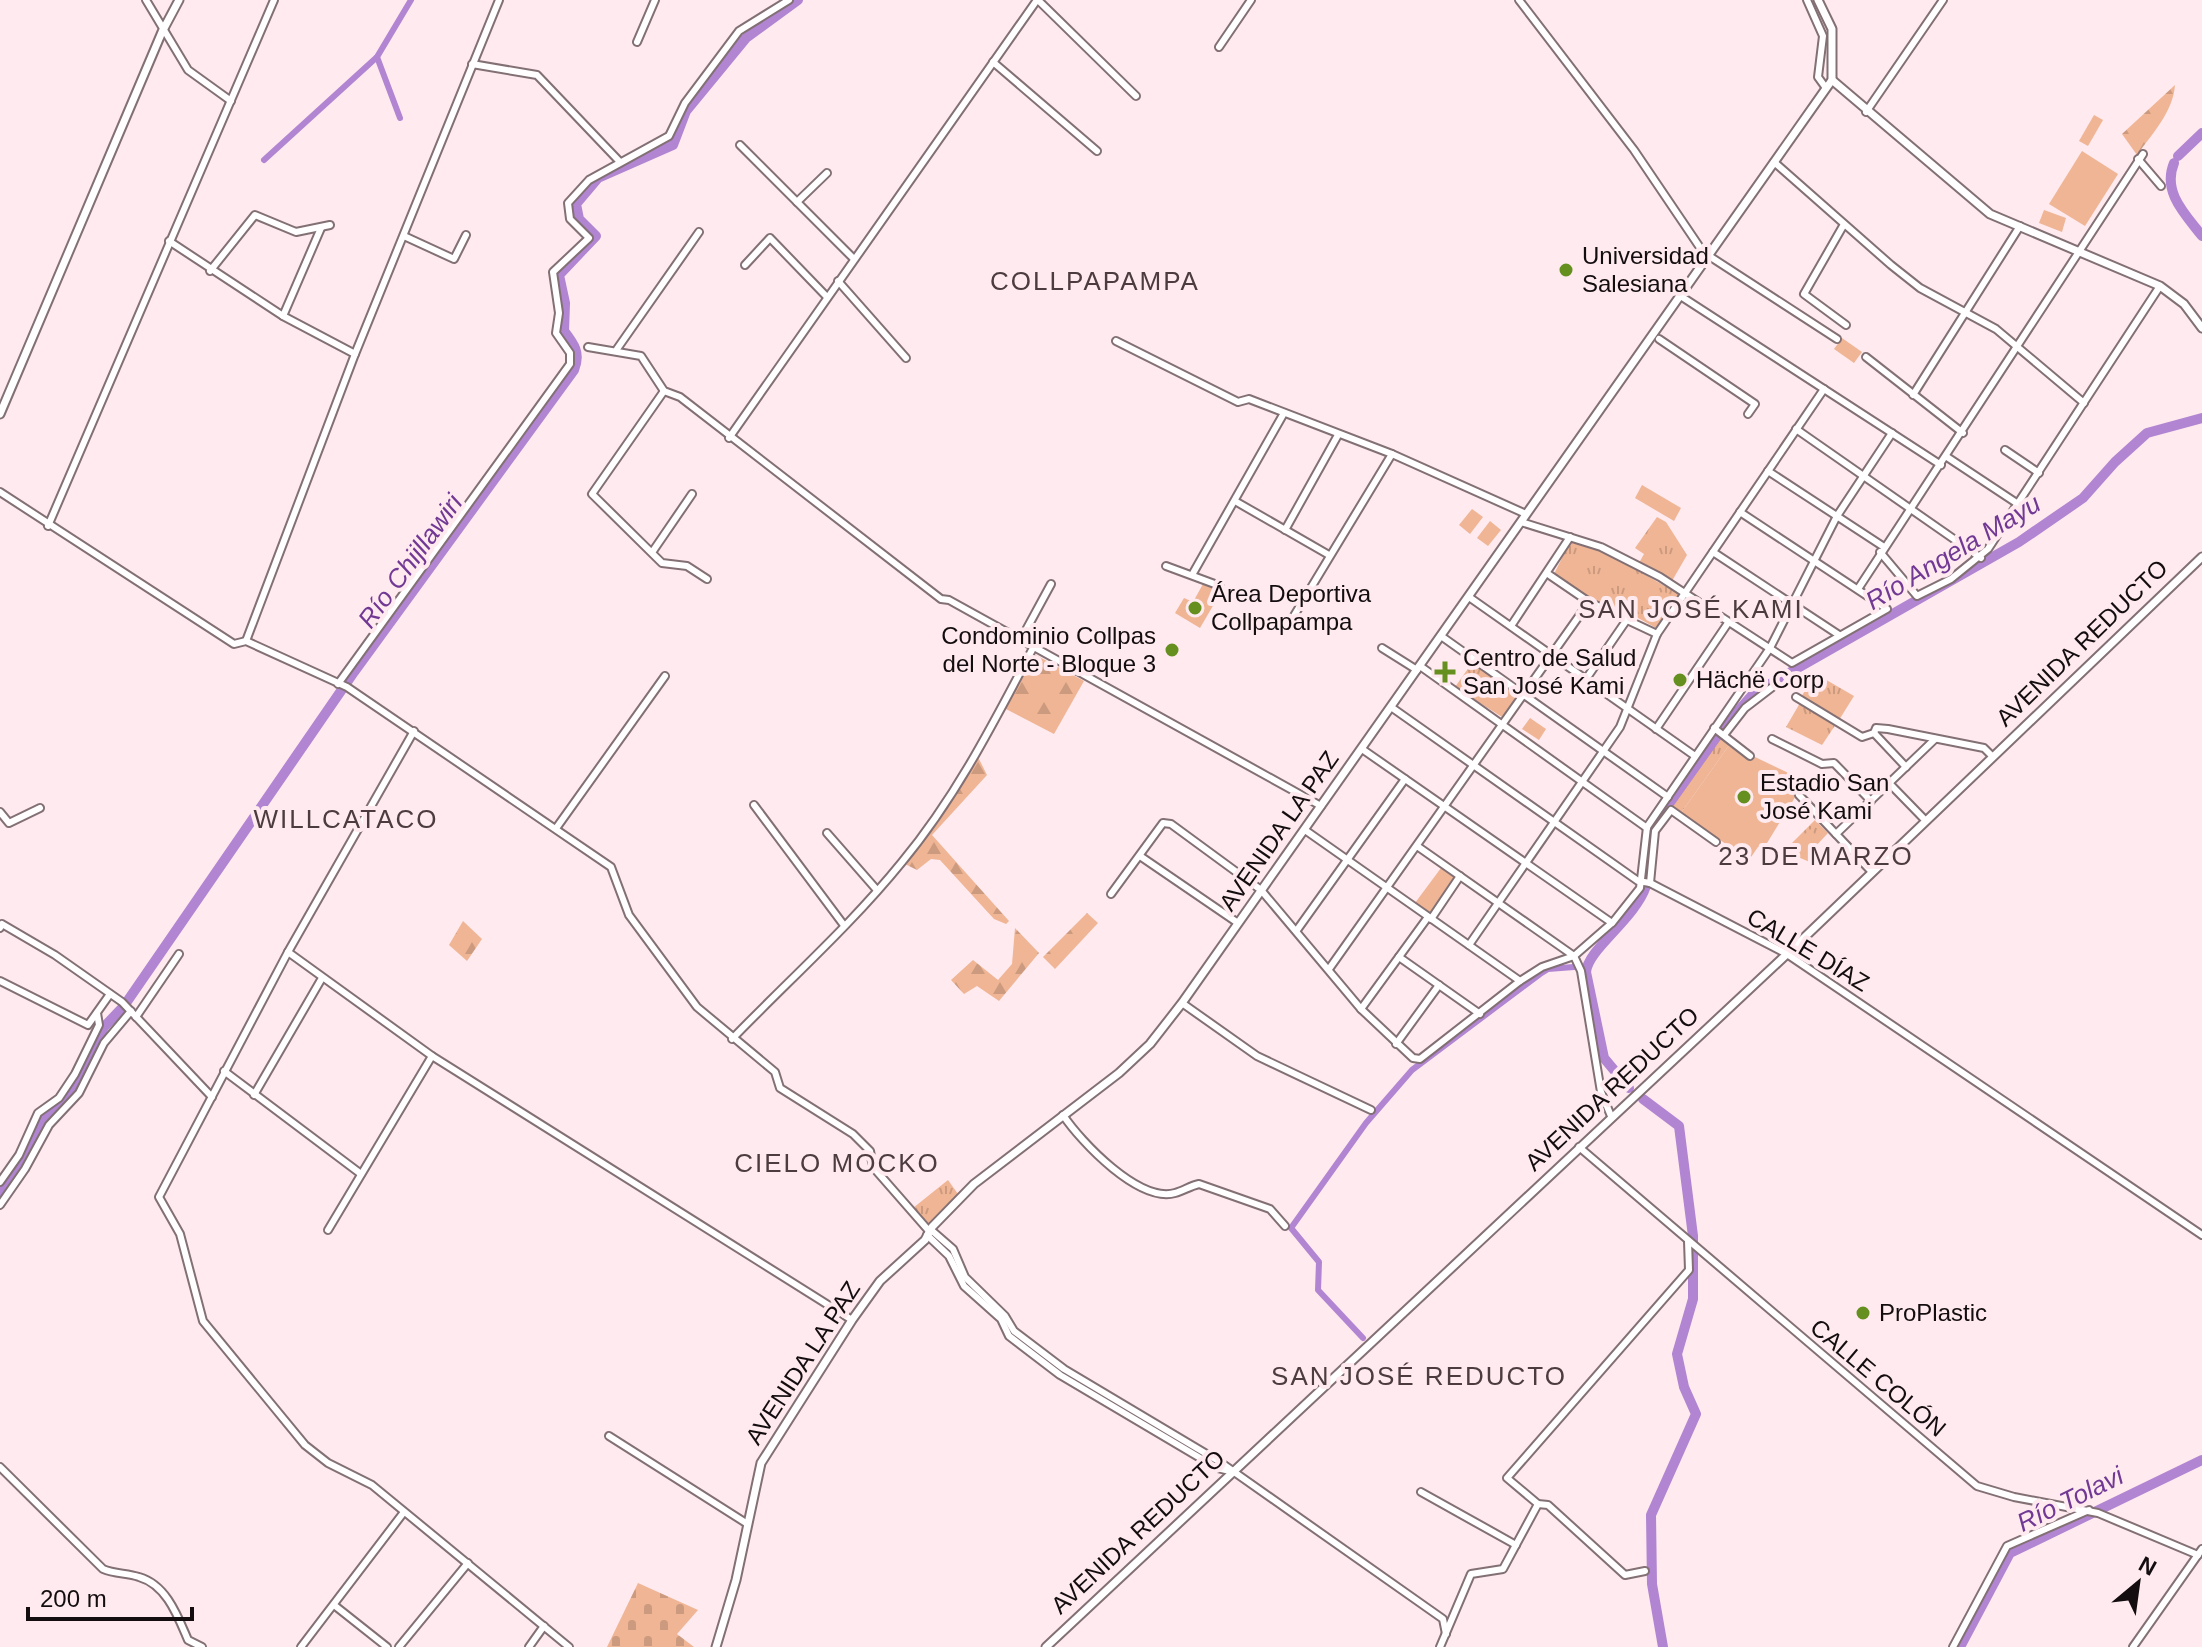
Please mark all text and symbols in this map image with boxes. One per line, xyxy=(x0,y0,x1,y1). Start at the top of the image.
place label: Universidad Salesiana xyxy=(1582,242,1709,297)
marker: Universidad Salesiana xyxy=(1557,261,1575,279)
district label: COLLPAPAMPA xyxy=(990,266,1200,296)
water label: Río Chijllawiri xyxy=(352,487,469,634)
water label: Río Angela Mayu xyxy=(1860,488,2046,616)
street label: AVENIDA REDUCTO xyxy=(1991,554,2173,731)
place label: Área Deportiva Collpapampa xyxy=(1211,580,1372,635)
district label: SAN JOSÉ KAMI xyxy=(1578,594,1804,624)
marker: Área Deportiva Collpapampa xyxy=(1186,599,1204,617)
place label: Condominio Collpas del Norte - Bloque 3 xyxy=(941,622,1156,677)
marker: Condominio Collpas del Norte - Bloque 3 xyxy=(1163,641,1181,659)
place label: Centro de Salud San José Kami xyxy=(1463,644,1636,699)
marker: Centro de Salud San José Kami xyxy=(1434,661,1456,683)
place label: Hächë Corp xyxy=(1696,666,1824,693)
marker: Hächë Corp xyxy=(1671,671,1689,689)
street label: AVENIDA LA PAZ xyxy=(1213,746,1344,916)
place label: Estadio San José Kami xyxy=(1760,769,1889,824)
marker: Estadio San José Kami xyxy=(1735,788,1753,806)
district label: WILLCATACO xyxy=(253,804,439,834)
district label: 23 DE MARZO xyxy=(1718,841,1914,871)
street label: CALLE DÍAZ xyxy=(1742,903,1874,997)
street label: AVENIDA REDUCTO xyxy=(1519,1001,1704,1176)
district label: CIELO MOCKO xyxy=(734,1148,940,1178)
street label: AVENIDA LA PAZ xyxy=(740,1276,865,1449)
place label: ProPlastic xyxy=(1879,1299,1987,1326)
marker: ProPlastic xyxy=(1854,1304,1872,1322)
street label: CALLE COLÓN xyxy=(1805,1313,1951,1442)
district label: SAN JOSÉ REDUCTO xyxy=(1271,1361,1567,1391)
street label: AVENIDA REDUCTO xyxy=(1045,1444,1230,1619)
water label: Río Tolavi xyxy=(2012,1460,2129,1538)
north arrow xyxy=(2098,1543,2178,1623)
text: N xyxy=(2134,1551,2160,1581)
scale bar xyxy=(28,1571,192,1621)
text: 200 m xyxy=(40,1585,107,1612)

